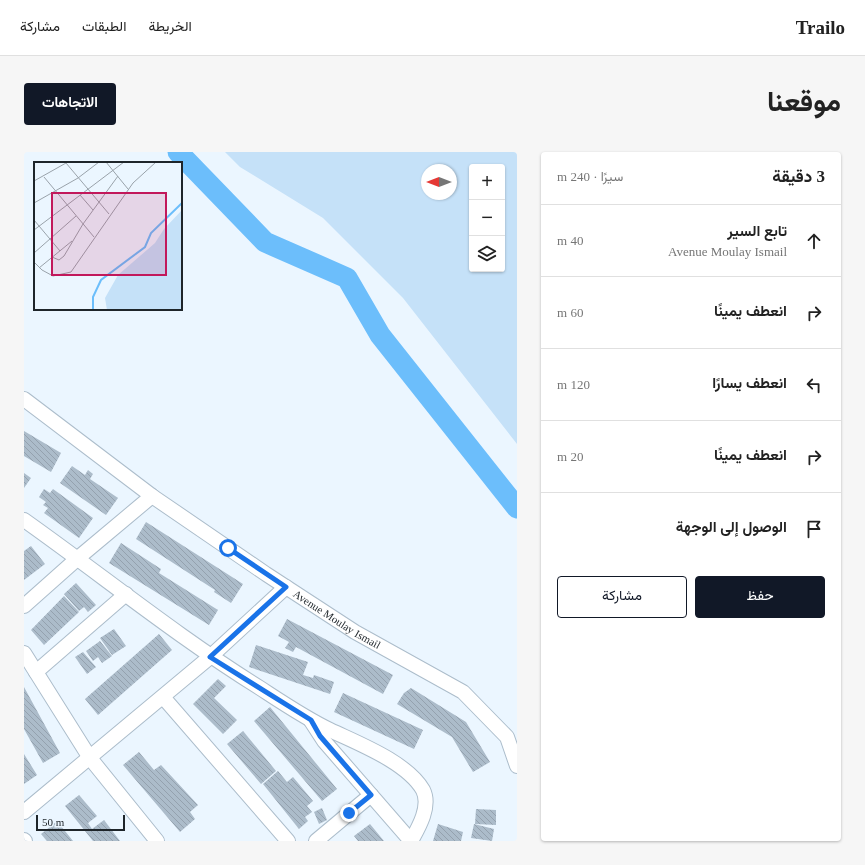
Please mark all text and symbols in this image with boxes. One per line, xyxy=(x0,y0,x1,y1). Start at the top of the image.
text: Trailo xyxy=(796,17,845,38)
text: مشاركة xyxy=(20,19,60,34)
text: الطبقات xyxy=(82,19,126,34)
text: الخريطة xyxy=(148,19,192,34)
button: الاتجاهات xyxy=(24,83,116,125)
text: موقعنا xyxy=(767,86,841,117)
inset map xyxy=(34,162,182,310)
north arrow xyxy=(421,164,457,200)
map controls xyxy=(469,164,505,272)
button: + xyxy=(469,164,505,200)
text: 3 دقيقة xyxy=(772,167,825,186)
text: سيرًا · 240 m xyxy=(557,169,623,184)
button: − xyxy=(469,200,505,236)
text: تابع السير xyxy=(727,223,787,239)
icon: ahead xyxy=(803,230,825,252)
text: 40 m xyxy=(557,233,583,248)
button: layers xyxy=(469,236,505,272)
text: Avenue Moulay Ismail xyxy=(668,244,787,259)
icon: right xyxy=(803,302,825,324)
text: انعطف يمينًا xyxy=(714,303,787,319)
text: 60 m xyxy=(557,305,583,320)
icon: left xyxy=(803,374,825,396)
text: انعطف يسارًا xyxy=(712,375,787,391)
text: 120 m xyxy=(557,377,590,392)
icon: right xyxy=(803,446,825,468)
text: انعطف يمينًا xyxy=(714,447,787,463)
text: 20 m xyxy=(557,449,583,464)
icon: arrive xyxy=(803,518,825,540)
text: الوصول إلى الوجهة xyxy=(676,519,787,535)
route start xyxy=(219,539,237,557)
button: مشاركة xyxy=(557,576,687,618)
button: حفظ xyxy=(695,576,825,618)
street label: Avenue Moulay Ismail xyxy=(291,587,383,651)
route end xyxy=(340,804,358,822)
scale bar xyxy=(36,813,125,832)
text: 50 m xyxy=(42,816,64,828)

